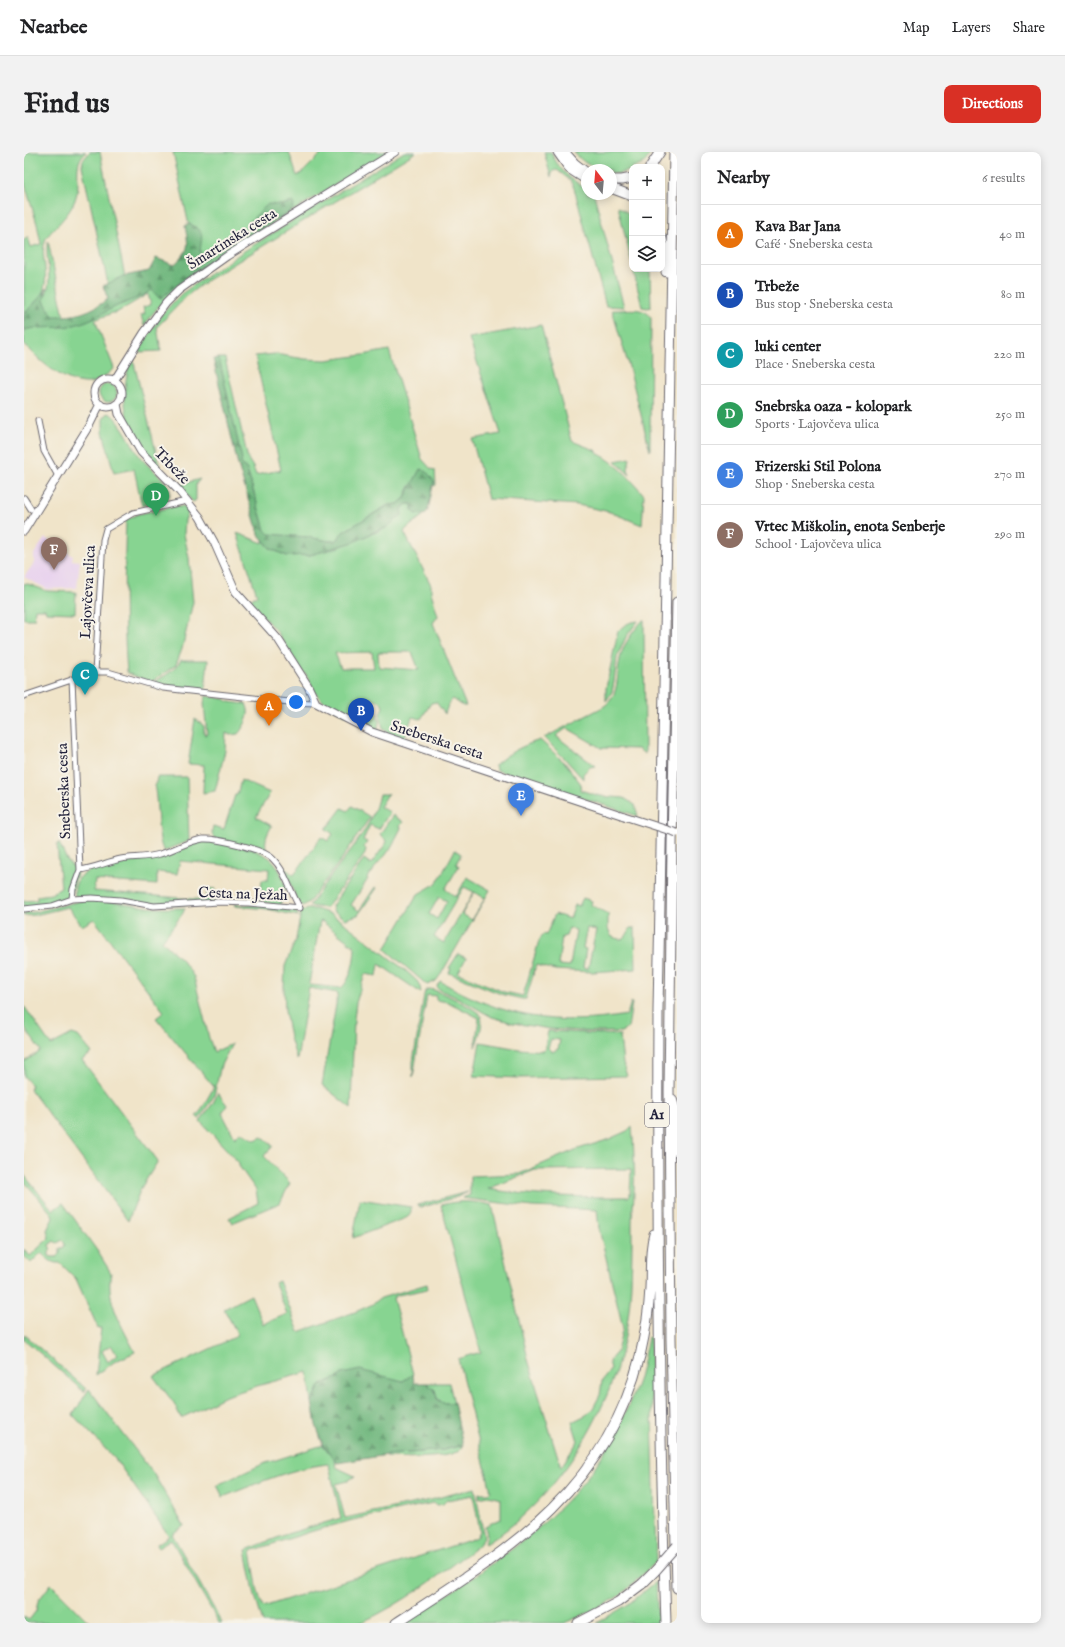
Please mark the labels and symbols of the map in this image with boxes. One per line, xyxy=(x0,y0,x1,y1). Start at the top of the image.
north arrow xyxy=(581,164,617,200)
street label: Šmartinska cesta xyxy=(184,204,281,274)
street label: Trbeže xyxy=(150,444,194,489)
pin: D xyxy=(143,483,169,516)
pin: F xyxy=(41,537,67,570)
street label: Lajovčeva ulica xyxy=(76,544,100,639)
pin: C xyxy=(72,662,98,695)
your location xyxy=(286,692,306,712)
pin: A xyxy=(256,693,282,726)
pin: B xyxy=(348,698,374,731)
street label: Sneberska cesta xyxy=(388,716,486,764)
street label: Sneberska cesta xyxy=(53,742,75,839)
pin: E xyxy=(508,783,534,816)
street label: Cesta na Ježah xyxy=(198,883,288,905)
road number: A1 xyxy=(645,1103,669,1127)

